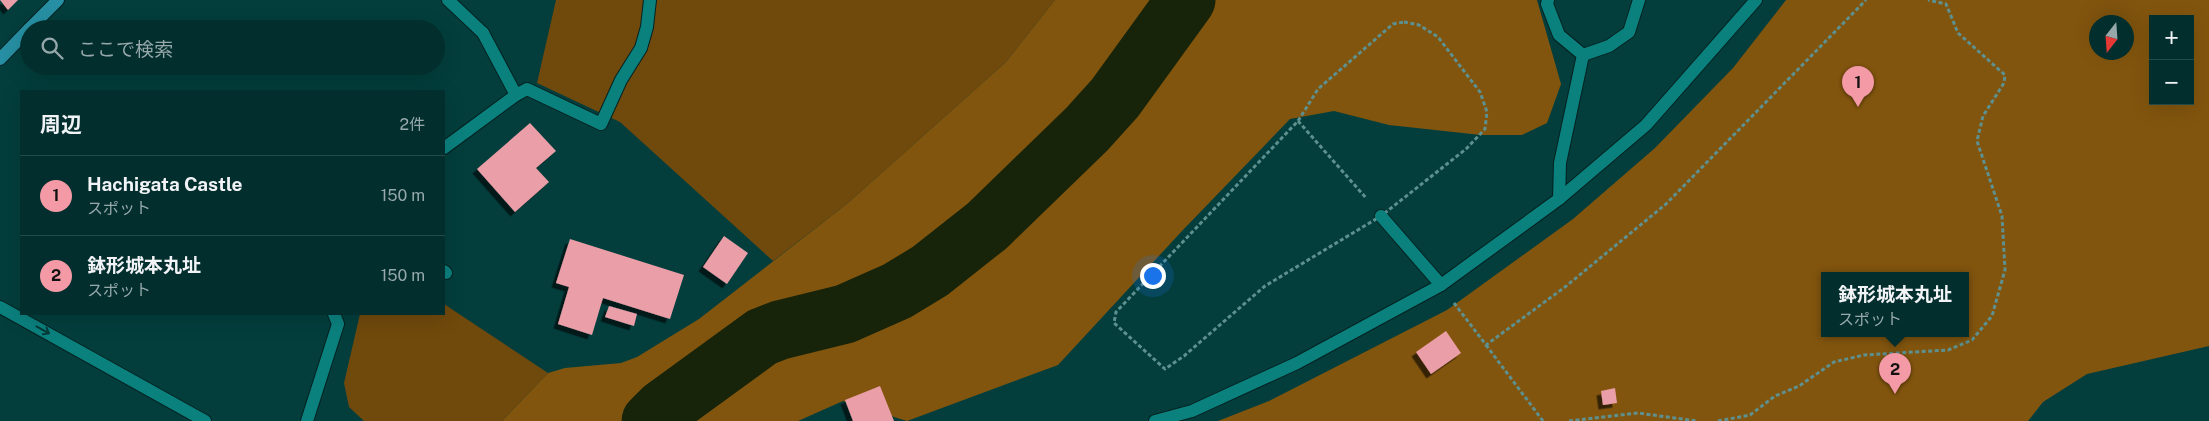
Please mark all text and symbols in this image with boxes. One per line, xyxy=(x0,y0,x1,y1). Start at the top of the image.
north arrow xyxy=(2089,15,2134,60)
map controls xyxy=(2149,15,2194,105)
button: + xyxy=(2149,15,2194,60)
search box xyxy=(20,20,445,75)
icon: search xyxy=(38,34,66,62)
text: ここで検索 xyxy=(78,38,173,60)
button: − xyxy=(2149,60,2194,105)
pin: 1 xyxy=(1842,66,1874,107)
text: 周辺 xyxy=(40,112,82,137)
text: 2件 xyxy=(399,115,425,134)
text: Hachigata Castle xyxy=(87,173,243,195)
text: 1 xyxy=(53,186,59,205)
text: 150 m xyxy=(381,186,425,205)
text: スポット xyxy=(87,199,151,218)
text: 鉢形城本丸址 xyxy=(87,254,201,276)
your location xyxy=(1140,263,1166,289)
text: 2 xyxy=(51,266,61,285)
text: 150 m xyxy=(381,266,425,285)
popup xyxy=(1821,272,1969,337)
text: スポット xyxy=(87,281,151,300)
text: 鉢形城本丸址 xyxy=(1838,283,1952,305)
text: スポット xyxy=(1838,310,1902,329)
one-way arrow xyxy=(35,326,49,336)
pin: 2 xyxy=(1879,353,1911,394)

